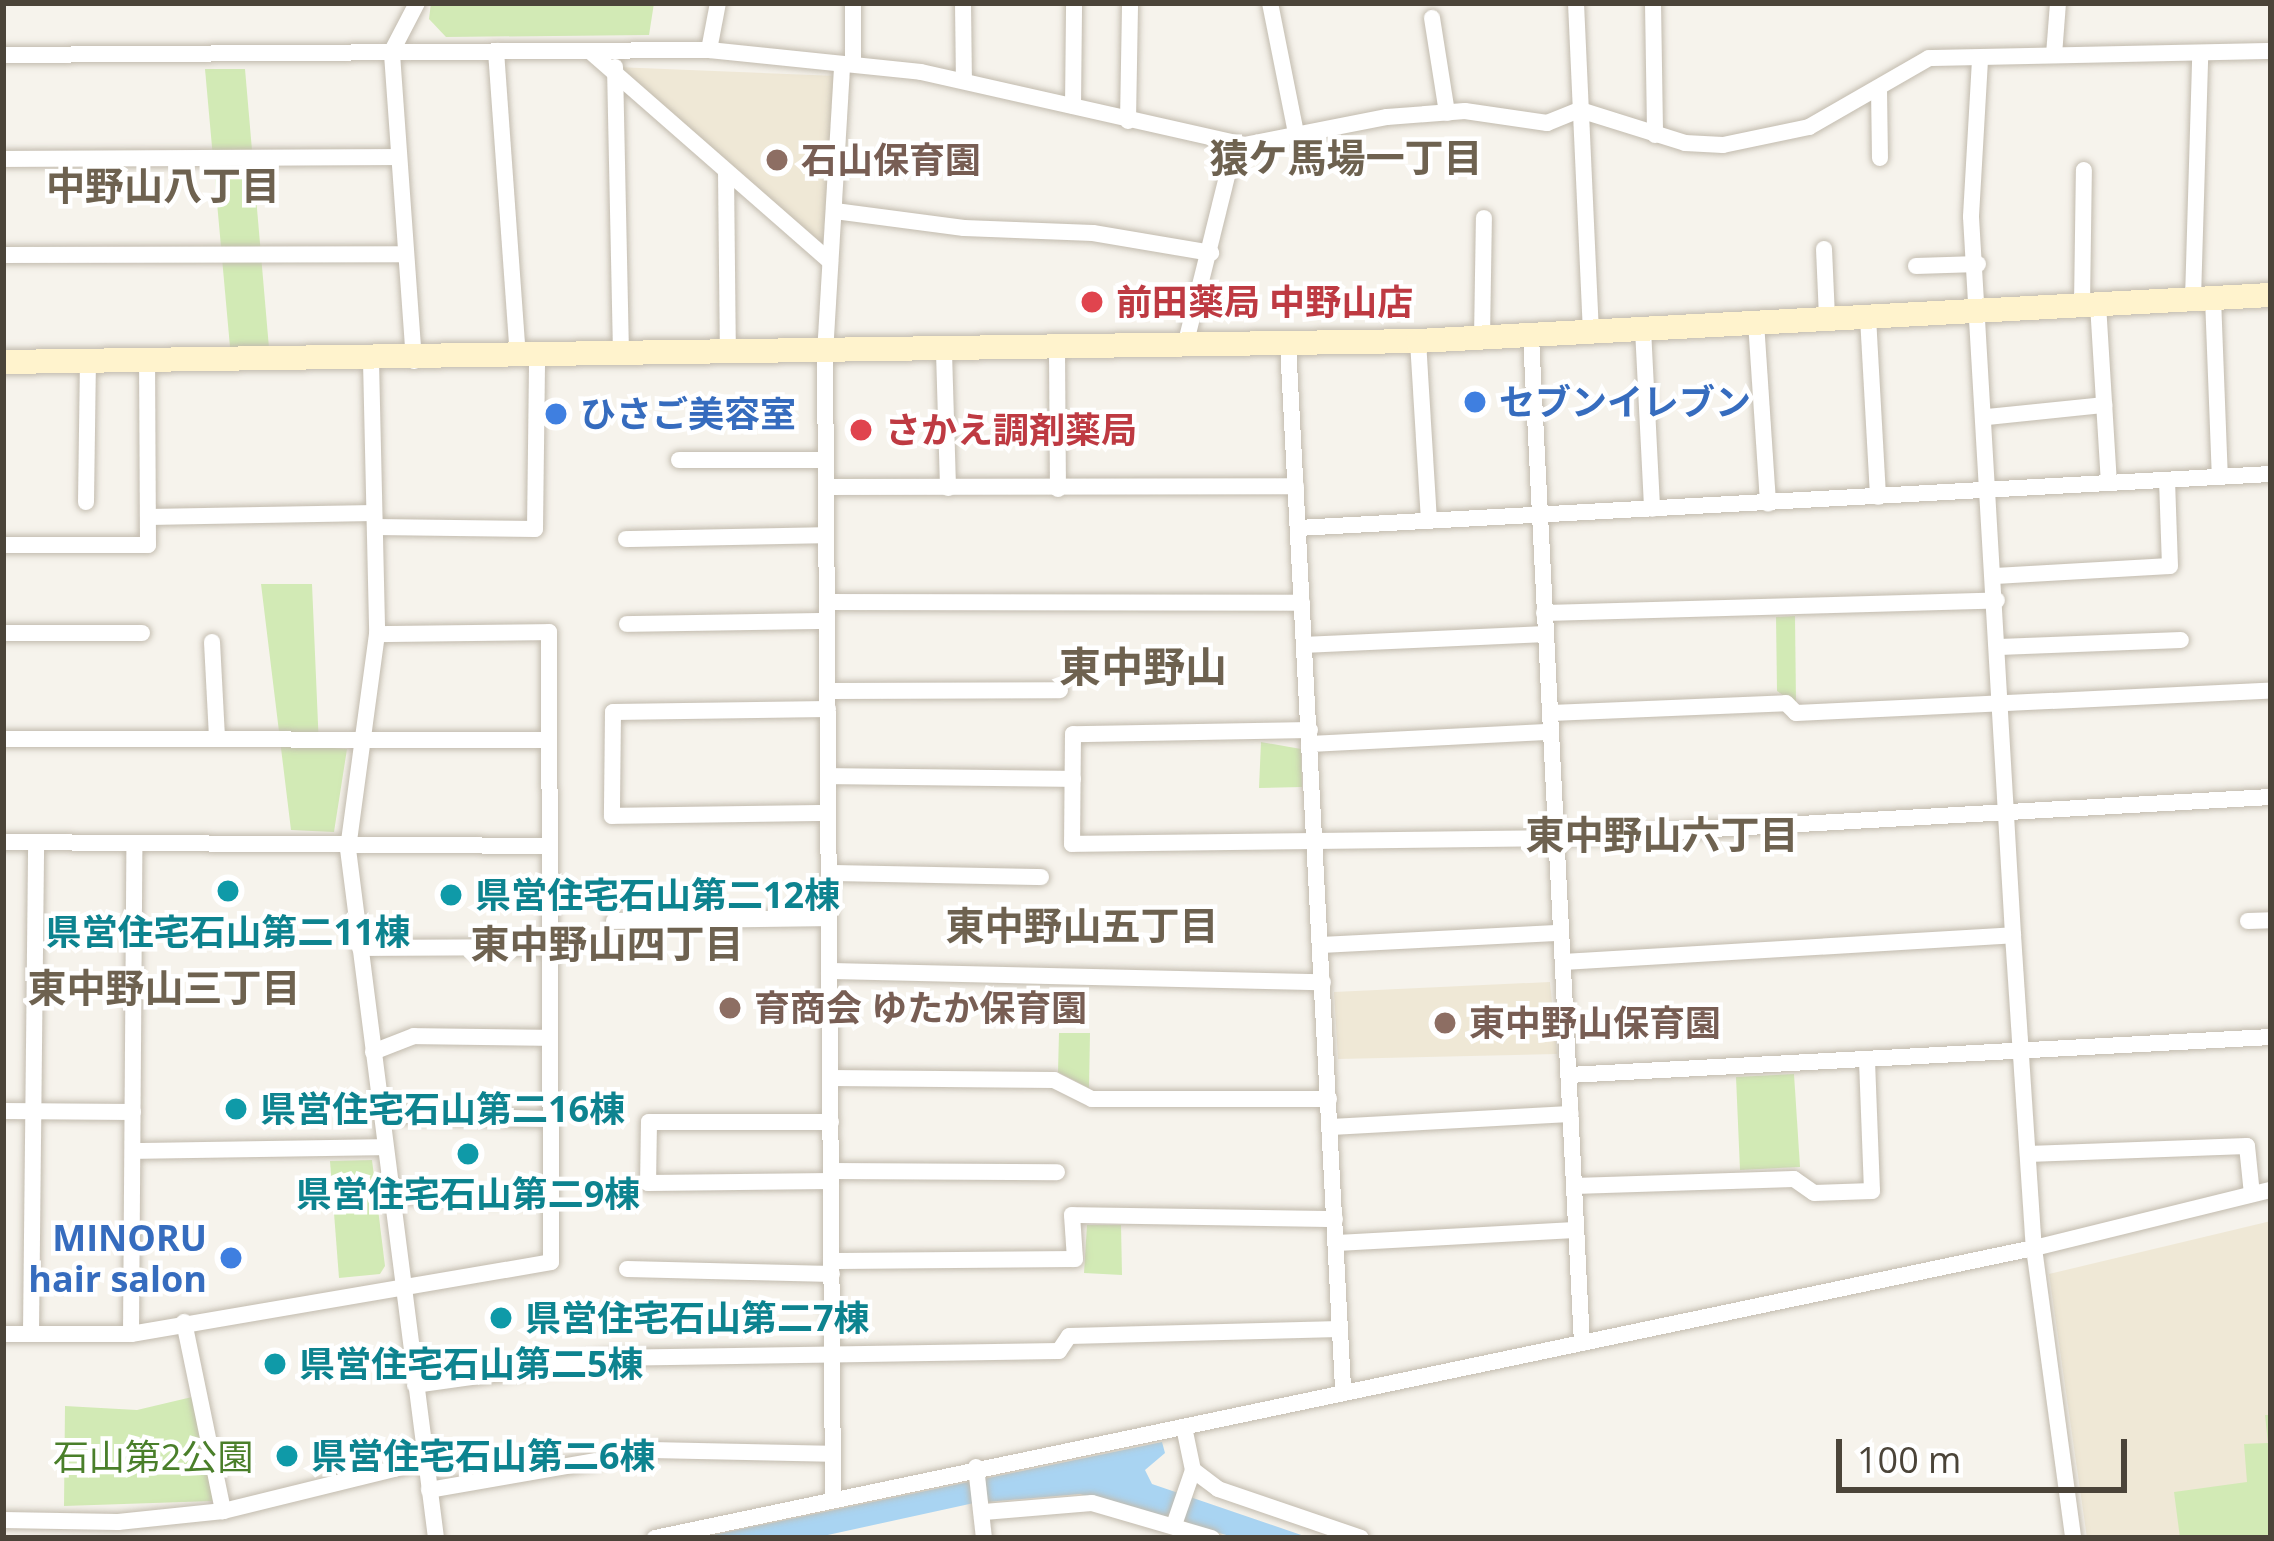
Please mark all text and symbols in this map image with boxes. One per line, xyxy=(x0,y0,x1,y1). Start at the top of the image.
district label: 猿ケ馬場一丁目 xyxy=(1210,134,1482,180)
place label: 石山保育園 xyxy=(801,138,981,182)
marker: 石山保育園 xyxy=(764,147,790,173)
district label: 中野山八丁目 xyxy=(46,162,280,208)
place label: 前田薬局 中野山店 xyxy=(1116,280,1413,324)
marker: 前田薬局 中野山店 xyxy=(1079,289,1105,315)
place label: セブンイレブン xyxy=(1499,380,1751,424)
marker: セブンイレブン xyxy=(1462,389,1488,415)
place label: ひさご美容室 xyxy=(580,392,796,436)
marker: ひさご美容室 xyxy=(543,401,569,427)
place label: さかえ調剤薬局 xyxy=(885,408,1137,452)
marker: さかえ調剤薬局 xyxy=(848,417,874,443)
district label: 東中野山 xyxy=(1059,641,1227,691)
district label: 東中野山六丁目 xyxy=(1526,811,1798,857)
place label: 県営住宅石山第二12棟 xyxy=(475,873,840,917)
marker: 県営住宅石山第二11棟 xyxy=(215,878,241,904)
marker: 県営住宅石山第二12棟 xyxy=(438,882,464,908)
district label: 東中野山五丁目 xyxy=(946,902,1218,948)
place label: 県営住宅石山第二11棟 xyxy=(45,910,411,954)
district label: 東中野山四丁目 xyxy=(471,920,743,966)
district label: 東中野山三丁目 xyxy=(28,964,300,1010)
place label: 育商会 ゆたか保育園 xyxy=(754,986,1087,1030)
marker: 育商会 ゆたか保育園 xyxy=(717,995,743,1021)
place label: 東中野山保育園 xyxy=(1469,1001,1721,1045)
marker: 東中野山保育園 xyxy=(1432,1010,1458,1036)
place label: 県営住宅石山第二16棟 xyxy=(260,1087,625,1131)
marker: 県営住宅石山第二16棟 xyxy=(223,1096,249,1122)
marker: 県営住宅石山第二9棟 xyxy=(455,1141,481,1167)
place label: 県営住宅石山第二9棟 xyxy=(296,1172,640,1216)
place label: MINORU hair salon xyxy=(28,1215,207,1300)
marker: MINORU hair salon xyxy=(218,1245,244,1271)
place label: 県営住宅石山第二7棟 xyxy=(525,1296,870,1340)
marker: 県営住宅石山第二7棟 xyxy=(488,1305,514,1331)
place label: 県営住宅石山第二5棟 xyxy=(299,1342,644,1386)
marker: 県営住宅石山第二5棟 xyxy=(262,1351,288,1377)
scale bar xyxy=(1842,1415,2133,1489)
place label: 県営住宅石山第二6棟 xyxy=(311,1434,656,1478)
park label: 石山第2公園 xyxy=(53,1435,253,1479)
text: 100 m xyxy=(1857,1435,1961,1484)
marker: 県営住宅石山第二6棟 xyxy=(274,1443,300,1469)

